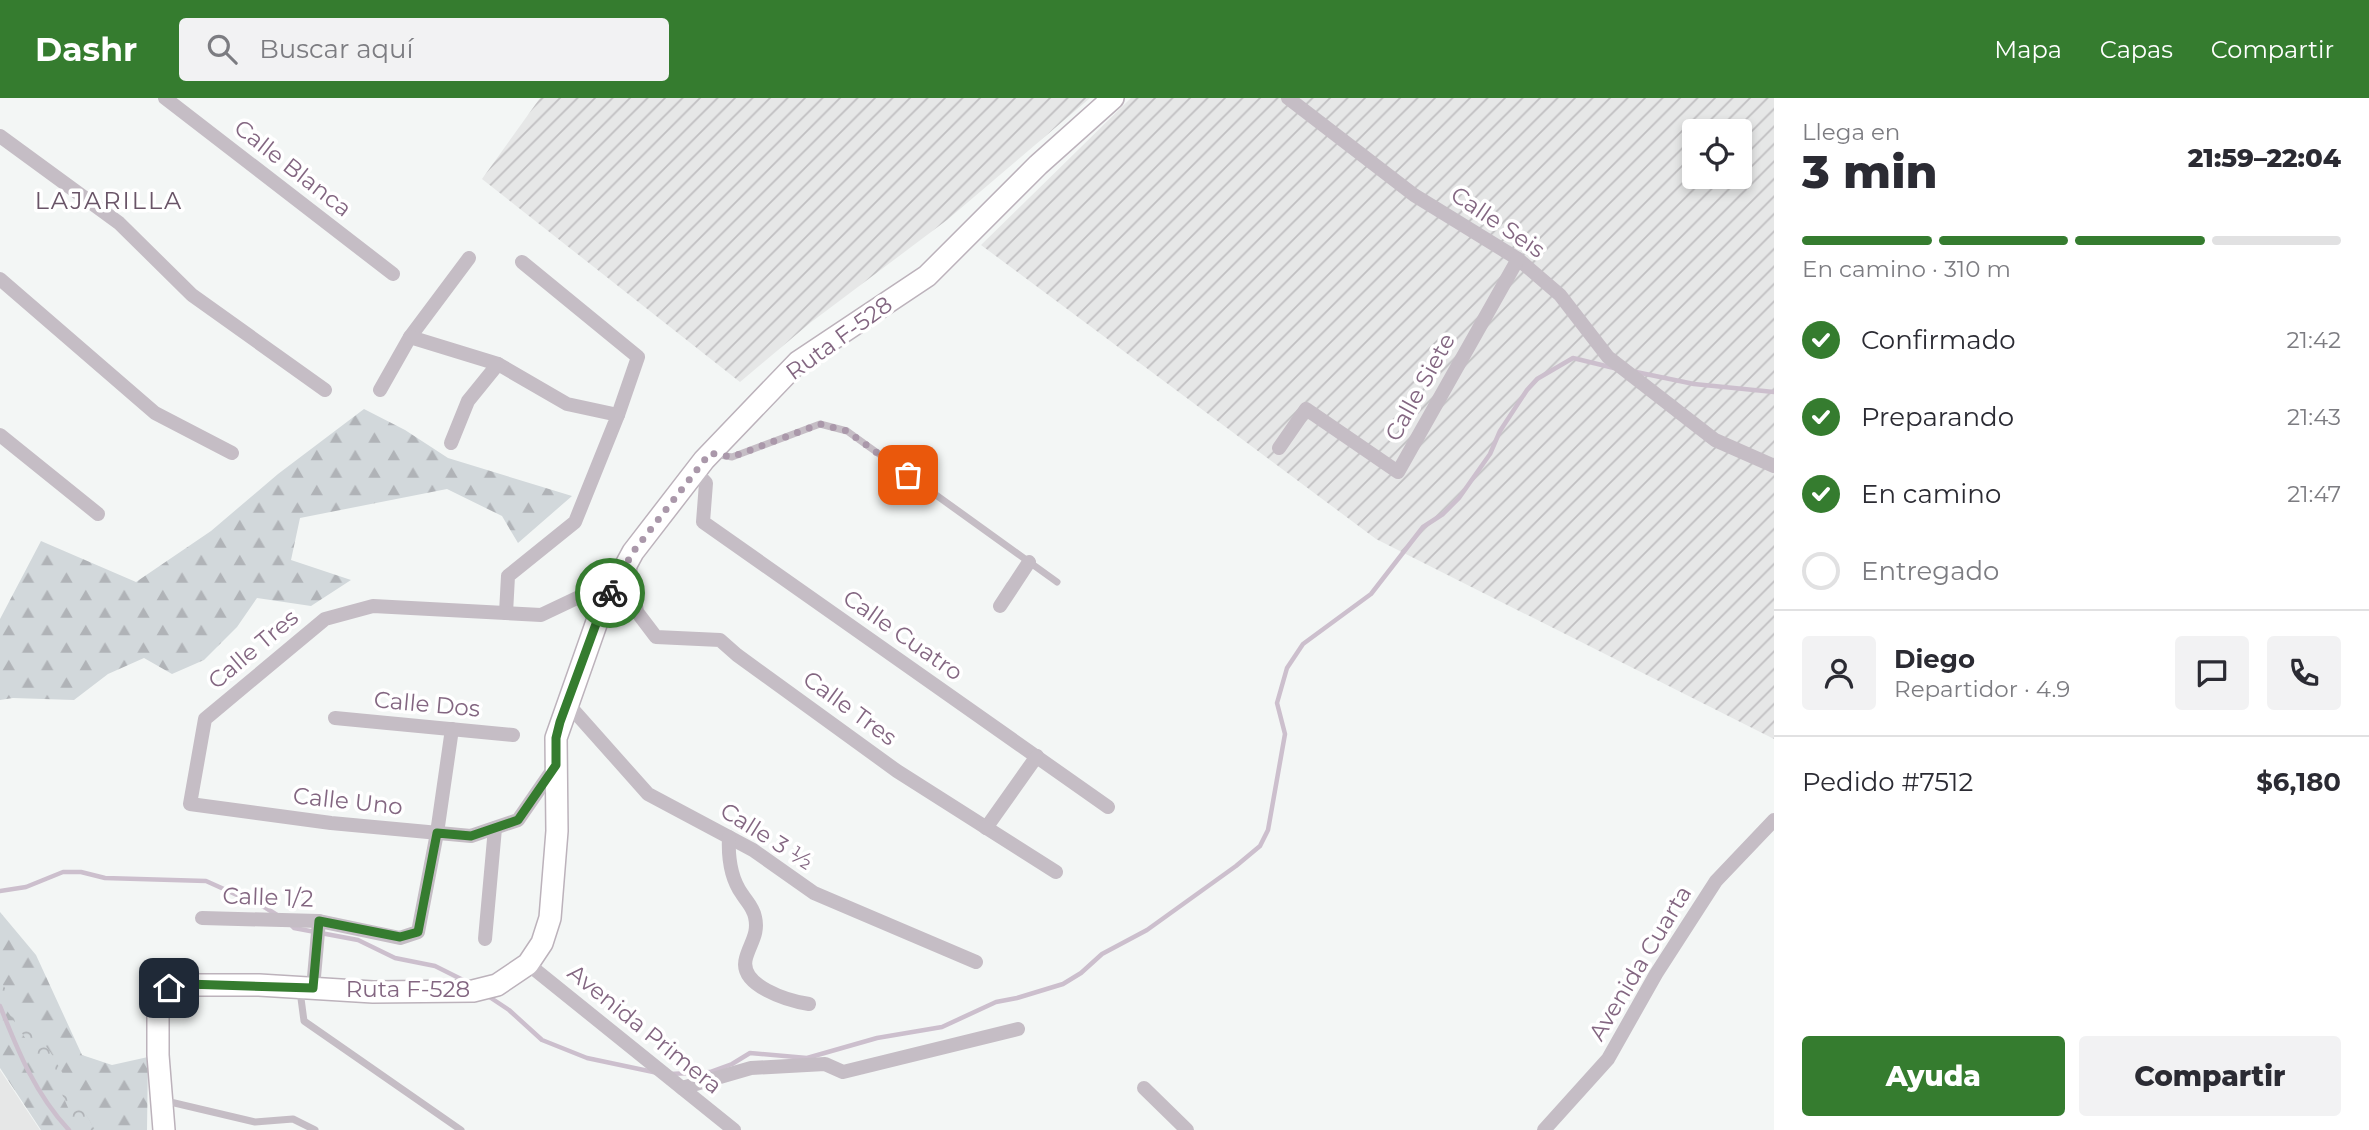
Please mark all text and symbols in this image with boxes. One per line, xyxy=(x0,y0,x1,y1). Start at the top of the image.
search box xyxy=(179,18,669,81)
text: Dashr xyxy=(35,29,137,69)
icon: search xyxy=(203,30,241,68)
text: Buscar aquí xyxy=(259,33,414,65)
text: Mapa xyxy=(1994,35,2062,64)
text: Capas xyxy=(2100,35,2173,64)
text: Compartir xyxy=(2211,35,2334,64)
street label: Calle Blanca xyxy=(229,114,357,222)
text: Llega en xyxy=(1802,118,1900,146)
map controls xyxy=(1682,119,1752,189)
button: locate xyxy=(1682,119,1752,189)
text: 21:59–22:04 xyxy=(2188,142,2341,174)
text: 3 min xyxy=(1802,143,1938,200)
street label: Calle Seis xyxy=(1446,180,1550,264)
district label: LAJARILLA xyxy=(35,186,183,215)
text: En camino · 310 m xyxy=(1802,255,2011,283)
street label: Ruta F-528 xyxy=(780,290,898,386)
icon: check xyxy=(1802,321,1840,359)
text: Confirmado xyxy=(1861,324,2016,356)
text: 21:42 xyxy=(2287,326,2341,354)
street label: Calle Siete xyxy=(1379,328,1461,446)
icon: check xyxy=(1802,398,1840,436)
text: Preparando xyxy=(1861,401,2014,433)
text: 21:43 xyxy=(2287,403,2341,431)
pin xyxy=(878,445,938,505)
icon: bag xyxy=(889,456,927,494)
icon: check xyxy=(1802,475,1840,513)
text: En camino xyxy=(1861,478,2001,510)
text: 21:47 xyxy=(2287,480,2341,508)
text: Entregado xyxy=(1861,555,1999,587)
courier xyxy=(575,558,645,628)
icon: bike xyxy=(591,574,629,612)
street label: Calle Cuatro xyxy=(838,583,968,687)
street label: Calle Tres xyxy=(202,603,304,695)
button: person xyxy=(1802,636,1876,710)
button: chat xyxy=(2175,636,2249,710)
button: phone xyxy=(2267,636,2341,710)
text: Diego xyxy=(1894,643,1975,675)
street label: Calle Tres xyxy=(798,665,902,751)
text: Repartidor · 4.9 xyxy=(1894,675,2070,703)
street label: Calle Dos xyxy=(373,685,481,723)
text: Pedido #7512 xyxy=(1802,766,1973,798)
text: $6,180 xyxy=(2256,766,2341,798)
street label: Calle Uno xyxy=(292,781,404,821)
street label: Calle 3 ½ xyxy=(715,796,819,876)
street label: Avenida Cuarta xyxy=(1583,880,1697,1046)
street label: Calle 1/2 xyxy=(222,881,314,913)
pin xyxy=(139,958,199,1018)
street label: Avenida Primera xyxy=(562,958,728,1100)
icon: home xyxy=(150,969,188,1007)
street label: Ruta F-528 xyxy=(346,975,470,1003)
button: Ayuda xyxy=(1802,1036,2065,1116)
button: Compartir xyxy=(2079,1036,2341,1116)

